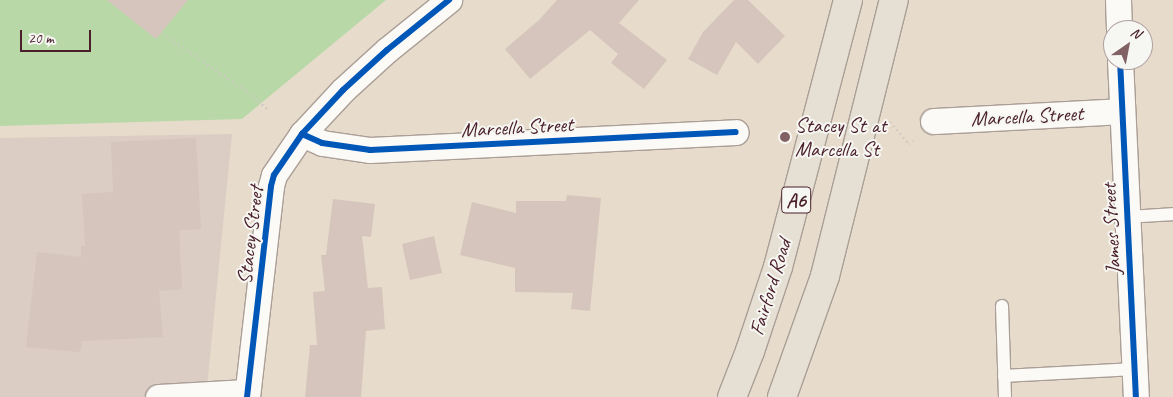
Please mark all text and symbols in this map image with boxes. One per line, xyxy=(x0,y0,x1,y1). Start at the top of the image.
scale bar xyxy=(22,20,94,52)
north arrow xyxy=(1103,20,1153,70)
text: N xyxy=(1128,23,1144,42)
text: 20 m xyxy=(28,29,54,48)
street label: Marcella Street xyxy=(970,100,1084,132)
street label: Marcella Street xyxy=(460,111,574,143)
place label: Stacey St at Marcella St xyxy=(795,112,887,162)
marker: Stacey St at Marcella St xyxy=(779,131,791,143)
road number: A6 xyxy=(781,182,811,218)
street label: James Street xyxy=(1096,182,1126,276)
street label: Stacey Street xyxy=(231,184,269,286)
street label: Fairford Road xyxy=(743,236,797,338)

